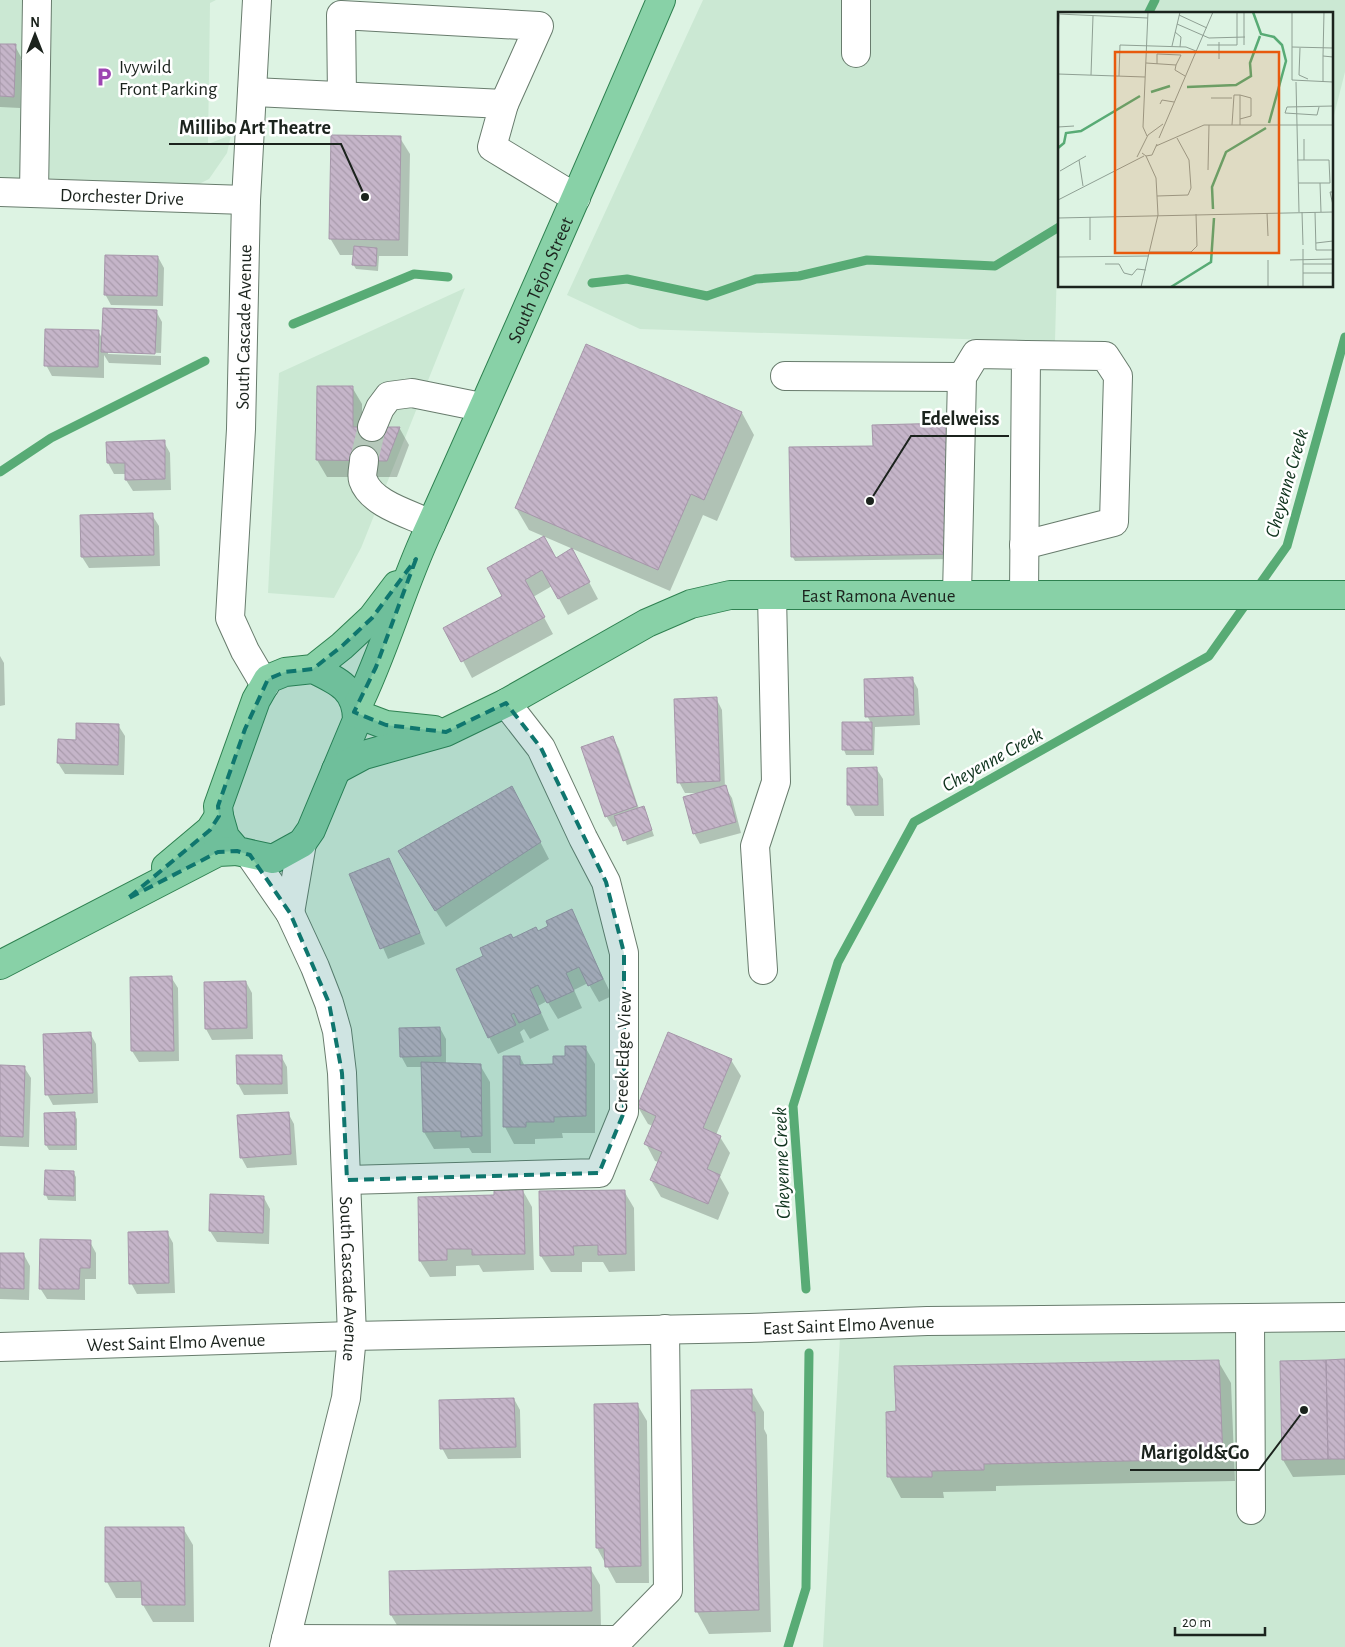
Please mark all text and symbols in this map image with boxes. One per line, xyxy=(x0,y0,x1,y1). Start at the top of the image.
north arrow xyxy=(10,10,60,60)
inset map xyxy=(1058,12,1332,288)
text: N xyxy=(30,16,40,30)
place label: Ivywild Front Parking xyxy=(119,58,218,99)
parking icon: Ivywild Front Parking xyxy=(93,66,115,88)
callout: Millibo Art Theatre xyxy=(169,109,341,144)
text: Millibo Art Theatre xyxy=(179,118,331,138)
street label: Dorchester Drive xyxy=(60,186,184,209)
street label: South Tejon Street xyxy=(505,214,577,346)
street label: South Cascade Avenue xyxy=(234,244,255,410)
callout: Edelweiss xyxy=(911,401,1009,436)
text: Edelweiss xyxy=(921,409,1000,429)
water label: Cheyenne Creek xyxy=(1262,427,1312,540)
street label: East Ramona Avenue xyxy=(801,587,955,606)
water label: Cheyenne Creek xyxy=(939,724,1046,796)
street label: Creek Edge View xyxy=(612,991,635,1113)
water label: Cheyenne Creek xyxy=(770,1107,794,1219)
street label: South Cascade Avenue xyxy=(336,1196,360,1362)
street label: East Saint Elmo Avenue xyxy=(763,1313,935,1338)
street label: West Saint Elmo Avenue xyxy=(86,1331,266,1355)
callout: Marigold&Go xyxy=(1130,1435,1259,1470)
text: Marigold&Go xyxy=(1141,1443,1249,1463)
scale bar xyxy=(1175,1604,1265,1636)
text: 20 m xyxy=(1182,1615,1211,1630)

